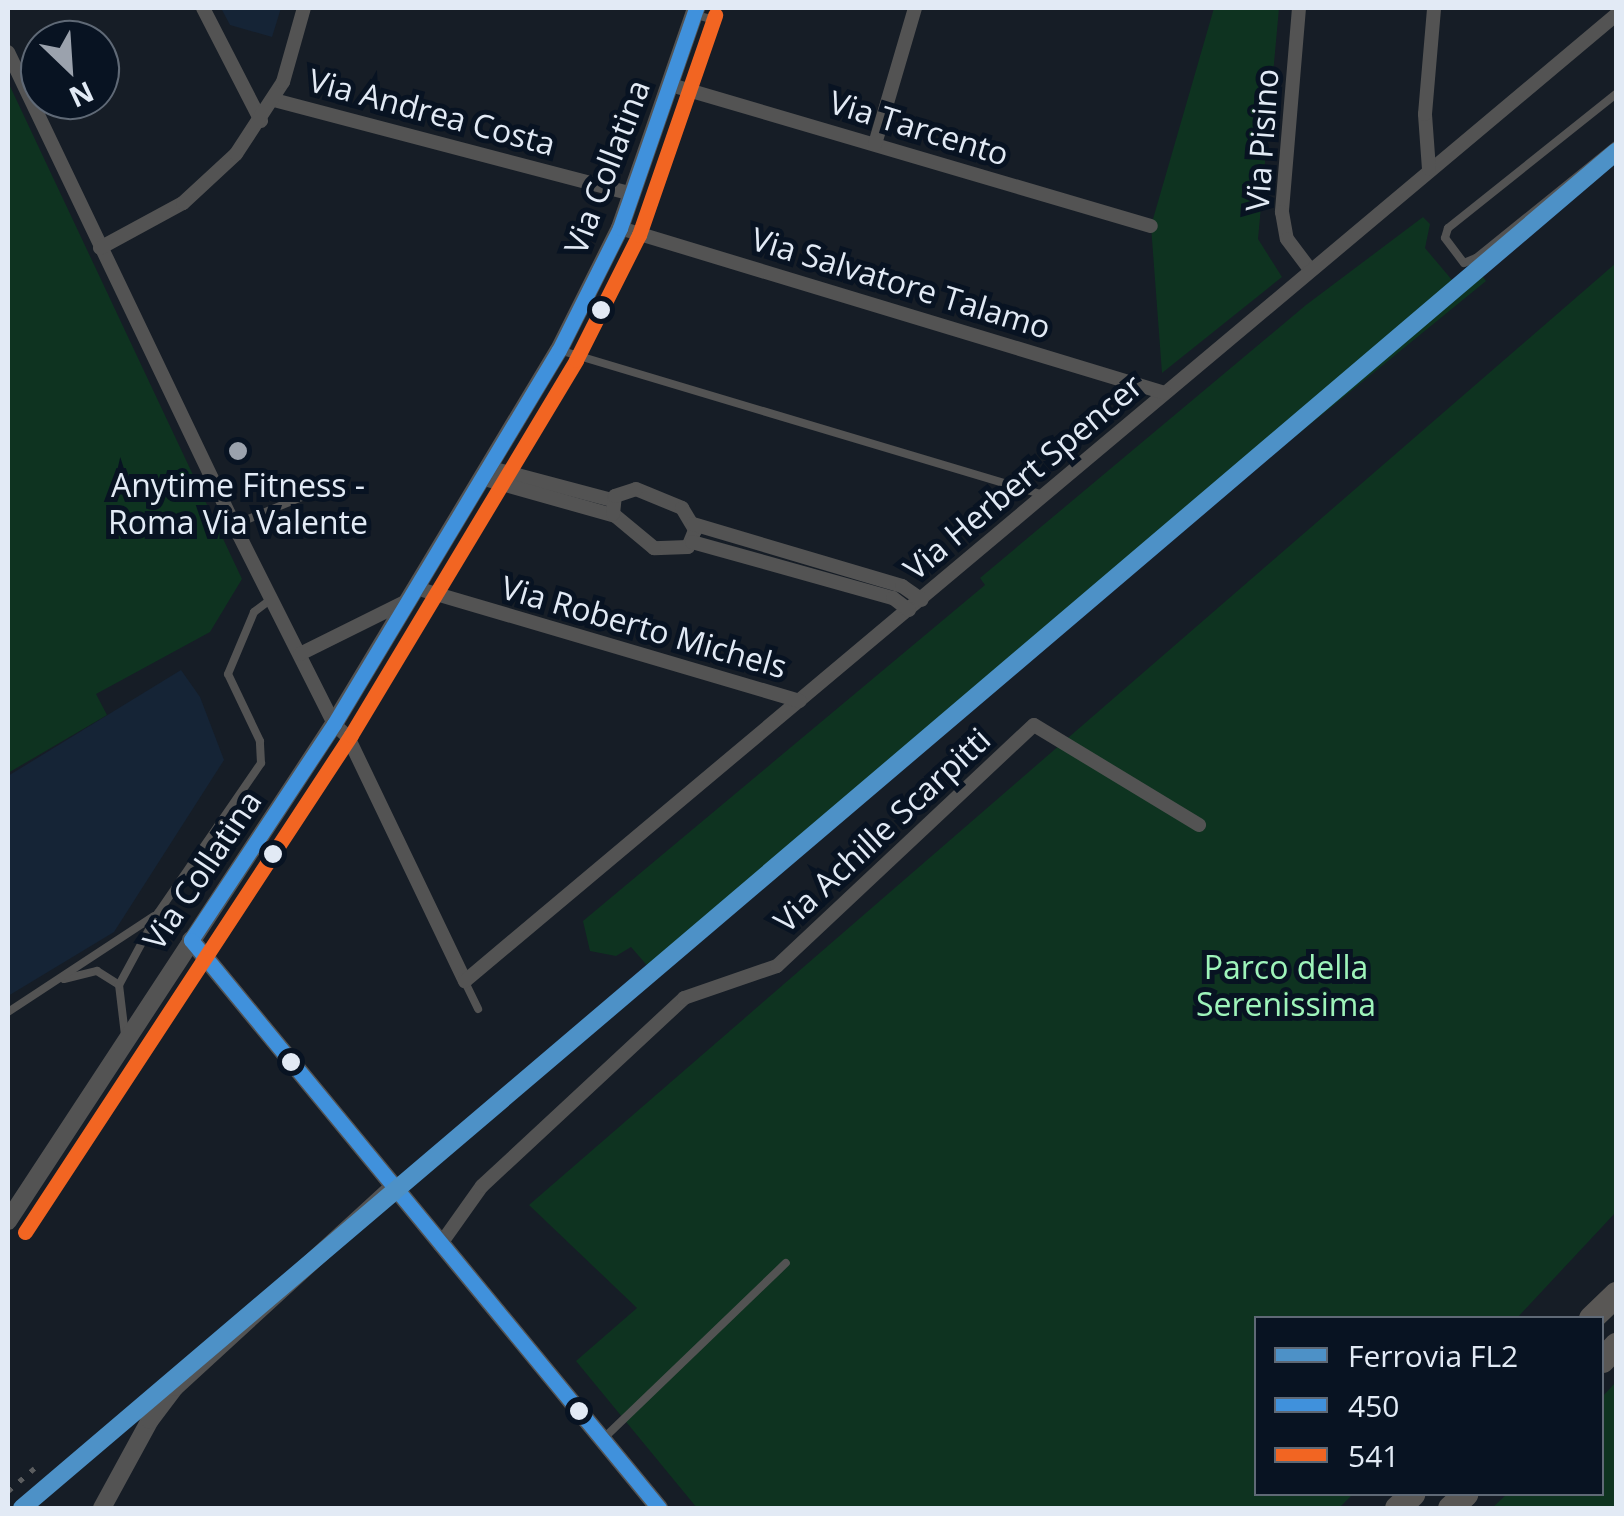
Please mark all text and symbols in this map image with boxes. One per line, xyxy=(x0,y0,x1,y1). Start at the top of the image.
north arrow xyxy=(20,20,120,120)
street label: Via Andrea Costa xyxy=(305,61,559,163)
street label: Via Pisino xyxy=(1238,67,1286,213)
text: N xyxy=(63,73,100,117)
street label: Via Collatina xyxy=(556,74,658,260)
street label: Via Tarcento xyxy=(825,83,1013,173)
street label: Via Salvatore Talamo xyxy=(747,219,1055,347)
unlabelled marker xyxy=(591,300,611,320)
street label: Via Herbert Spencer xyxy=(896,366,1150,588)
marker: Anytime Fitness - Roma Via Valente xyxy=(227,440,249,462)
place label: Anytime Fitness - Roma Via Valente xyxy=(108,467,368,542)
street label: Via Roberto Michels xyxy=(497,568,791,686)
street label: Via Achille Scarpitti xyxy=(766,720,998,940)
street label: Via Collatina xyxy=(135,783,269,957)
unlabelled marker xyxy=(263,844,283,864)
park label: Parco della Serenissima xyxy=(1196,949,1376,1024)
unlabelled marker xyxy=(281,1052,301,1072)
legend xyxy=(1254,1316,1604,1496)
text: Ferrovia FL2 xyxy=(1348,1335,1518,1376)
text: 450 xyxy=(1348,1385,1399,1426)
unlabelled marker xyxy=(569,1401,589,1421)
text: 541 xyxy=(1348,1435,1399,1476)

